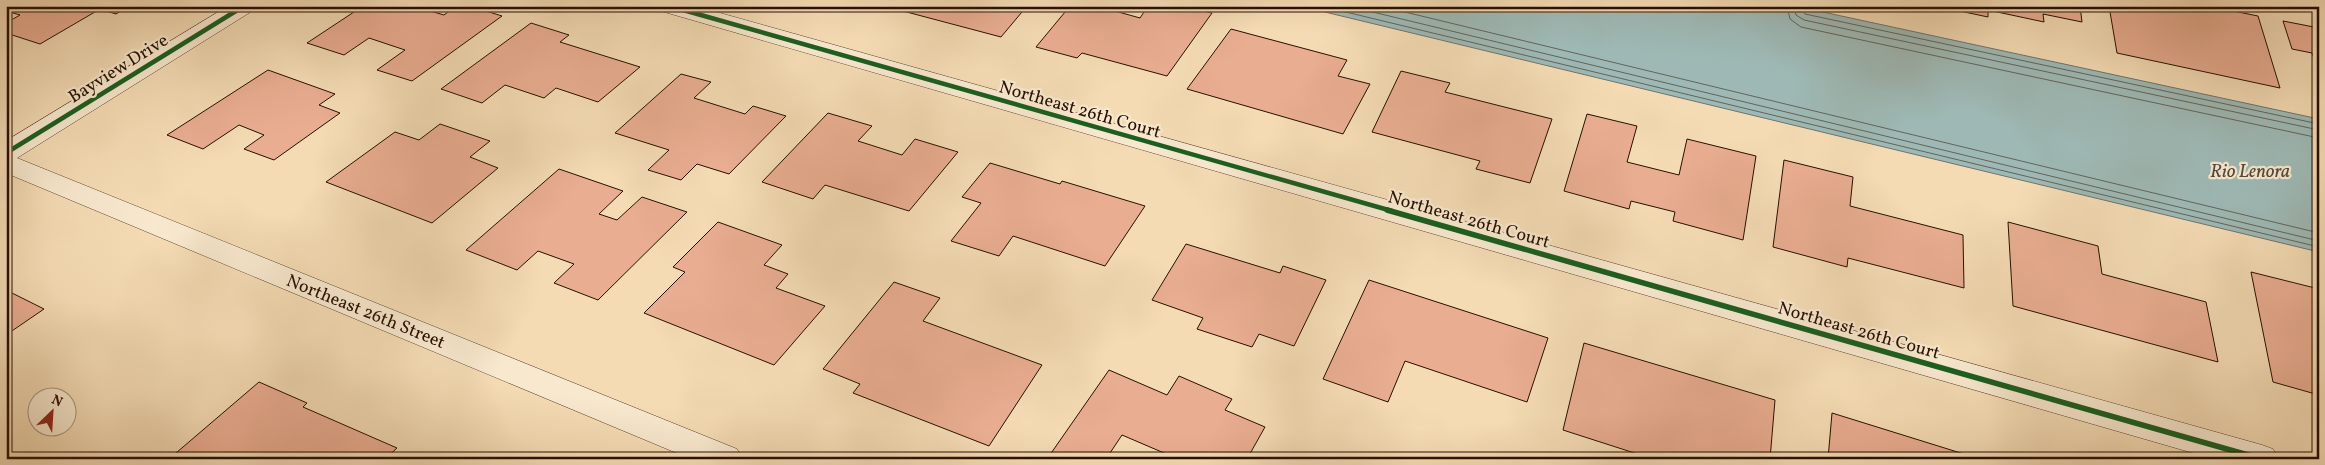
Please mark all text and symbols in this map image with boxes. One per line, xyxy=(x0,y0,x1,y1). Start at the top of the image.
street label: Bayview Drive xyxy=(64,29,174,110)
street label: Northeast 26th Court xyxy=(996,75,1163,146)
water label: Rio Lenora xyxy=(2210,159,2290,185)
street label: Northeast 26th Court xyxy=(1385,185,1552,256)
street label: Northeast 26th Street xyxy=(282,269,449,356)
street label: Northeast 26th Court xyxy=(1775,296,1942,367)
north arrow xyxy=(28,388,78,438)
text: N xyxy=(48,391,65,412)

